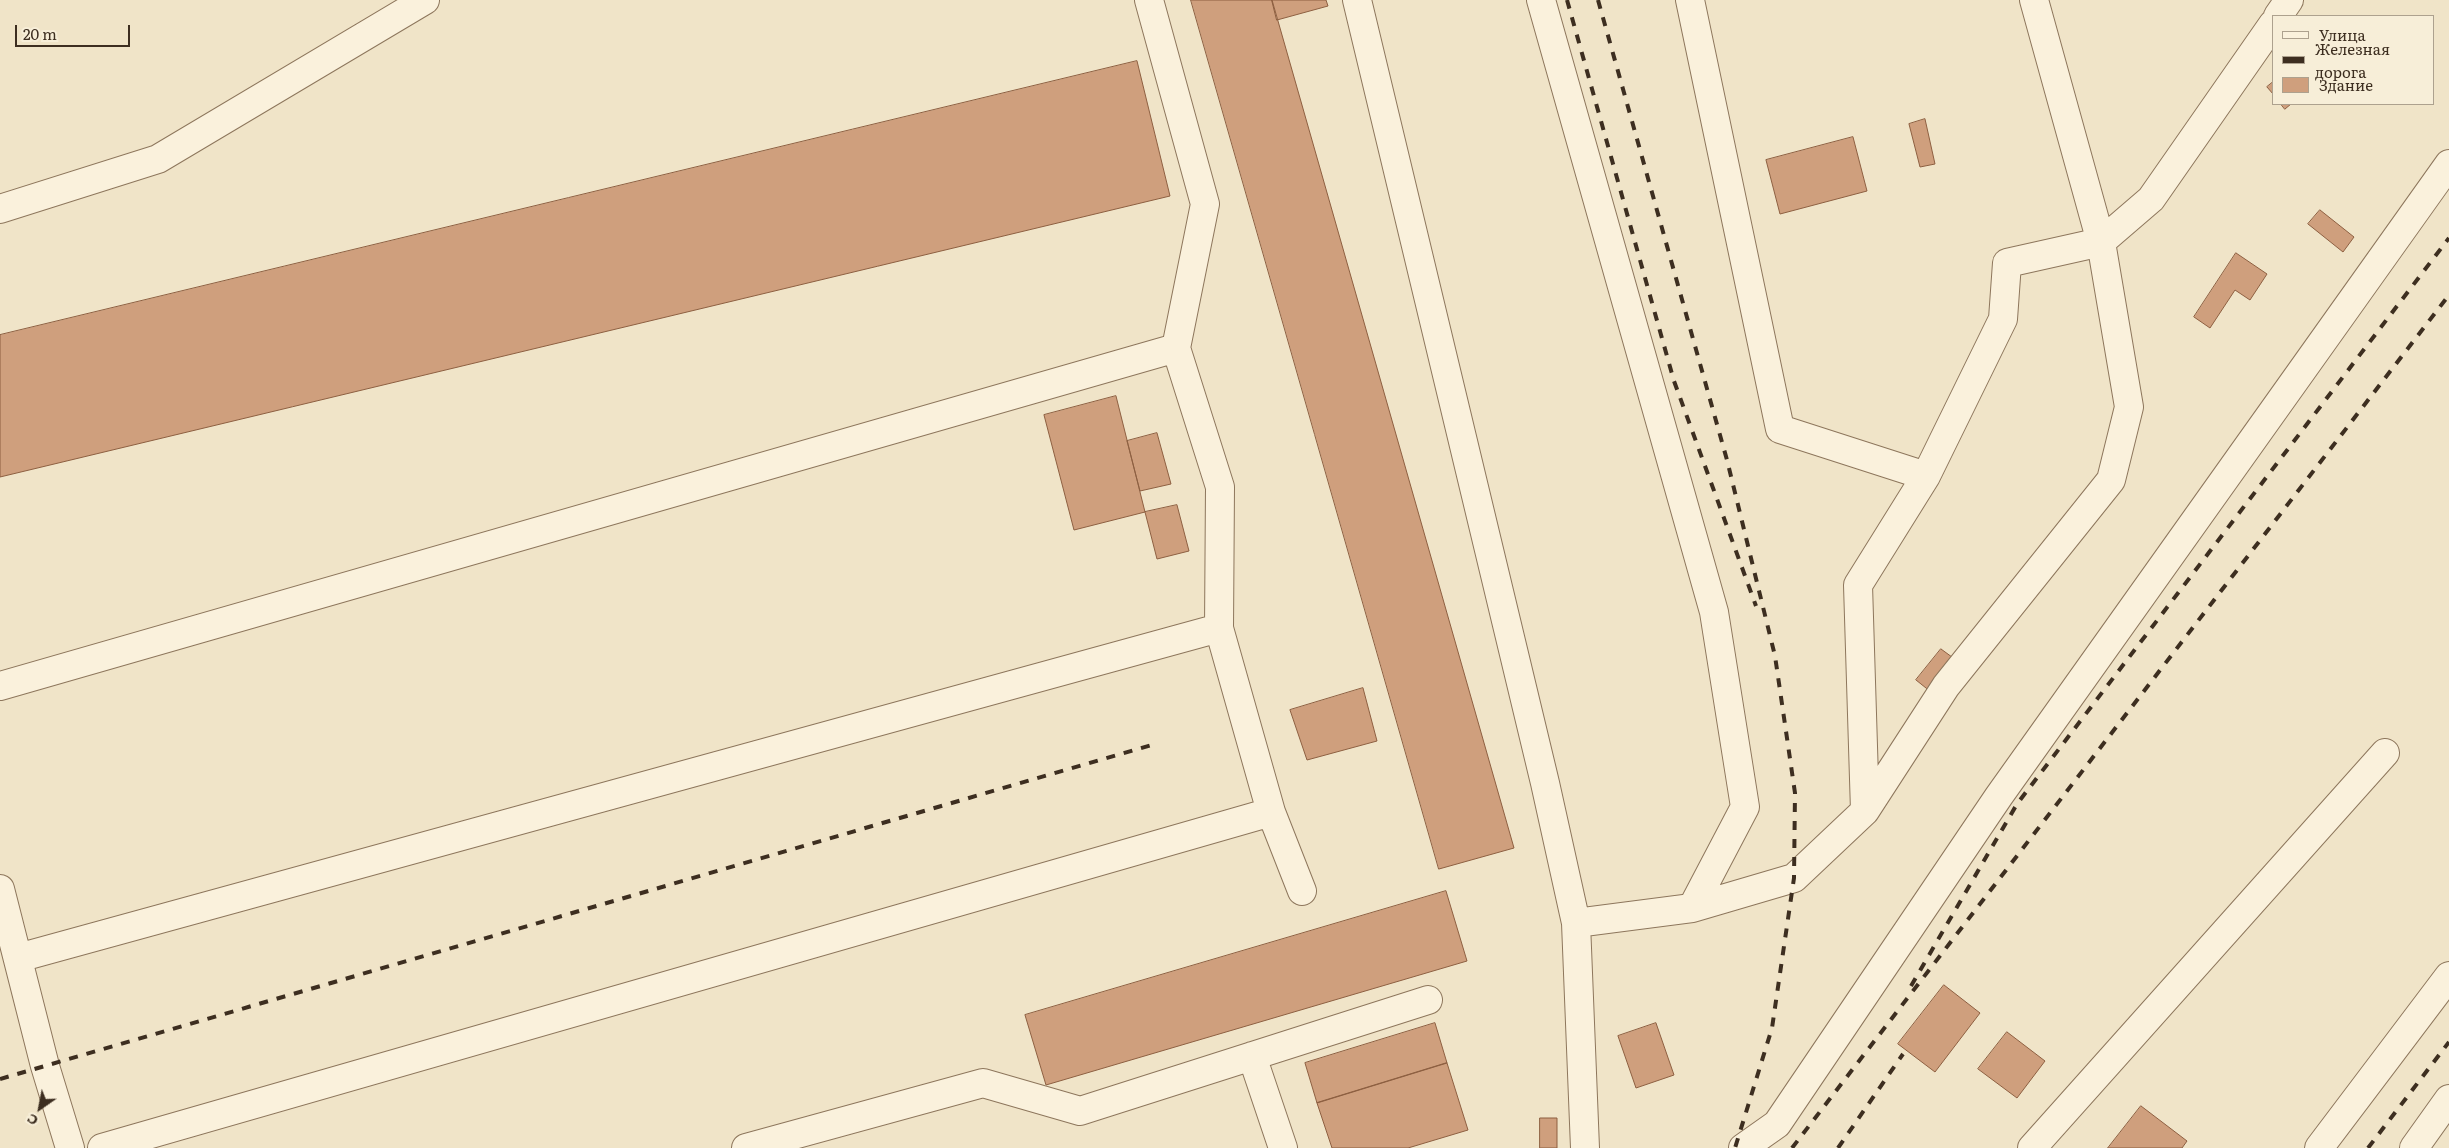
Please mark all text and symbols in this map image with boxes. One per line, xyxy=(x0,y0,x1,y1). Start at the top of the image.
scale bar xyxy=(18,15,132,47)
legend xyxy=(2272,15,2434,105)
text: 20 m xyxy=(23,22,57,45)
text: Улица xyxy=(2319,23,2366,46)
text: Железная дорога xyxy=(2315,37,2390,83)
text: Здание xyxy=(2319,73,2373,96)
north arrow xyxy=(15,1083,65,1133)
text: С xyxy=(22,1109,41,1132)

